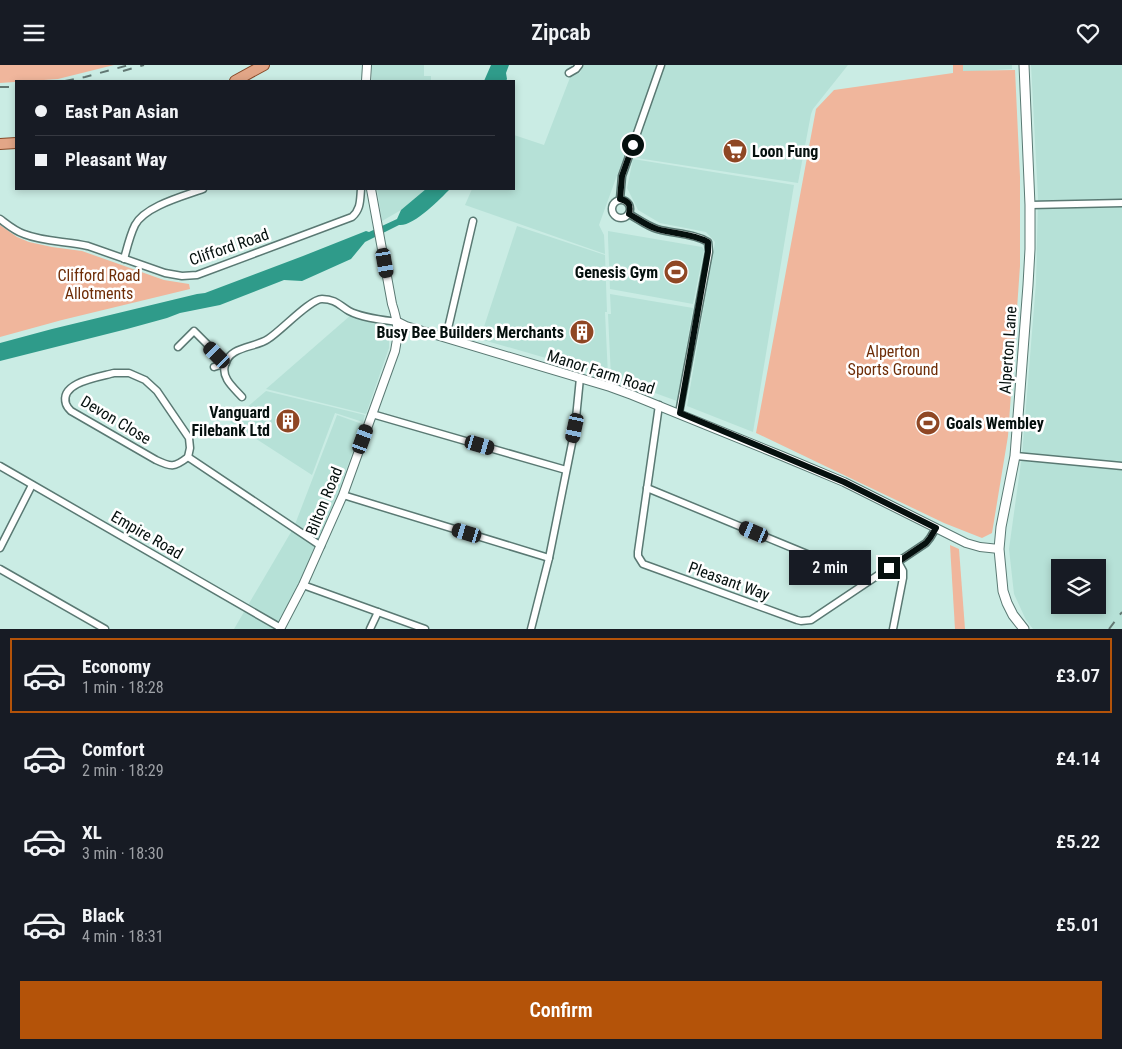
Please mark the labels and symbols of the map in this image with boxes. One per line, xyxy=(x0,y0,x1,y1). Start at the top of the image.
route start xyxy=(622,134,644,156)
supermarket icon: Loon Fung xyxy=(722,138,748,164)
place label: Loon Fung xyxy=(752,142,818,161)
street label: Clifford Road xyxy=(187,225,271,269)
car xyxy=(375,247,394,279)
sports icon: Genesis Gym xyxy=(663,259,689,285)
place label: Genesis Gym xyxy=(575,263,658,282)
park label: Clifford Road Allotments xyxy=(57,266,141,303)
street label: Alperton Lane xyxy=(995,305,1021,395)
building icon: Busy Bee Builders Merchants xyxy=(569,319,595,345)
place label: Busy Bee Builders Merchants xyxy=(377,323,564,342)
car xyxy=(201,339,232,371)
park label: Alperton Sports Ground xyxy=(848,342,938,379)
street label: Manor Farm Road xyxy=(545,346,657,398)
street label: Devon Close xyxy=(78,392,154,448)
place label: Vanguard Filebank Ltd xyxy=(192,403,270,440)
building icon: Vanguard Filebank Ltd xyxy=(275,408,301,434)
sports icon: Goals Wembley xyxy=(915,410,941,436)
car xyxy=(564,412,585,444)
place label: Goals Wembley xyxy=(946,414,1044,433)
car xyxy=(350,422,375,456)
car xyxy=(463,434,496,456)
street label: Bilton Road xyxy=(302,464,346,538)
street label: Empire Road xyxy=(108,507,186,563)
car xyxy=(737,519,770,545)
car xyxy=(450,521,483,545)
callout: 2 min xyxy=(789,551,872,585)
route end xyxy=(878,557,900,579)
street label: Pleasant Way xyxy=(686,558,772,605)

